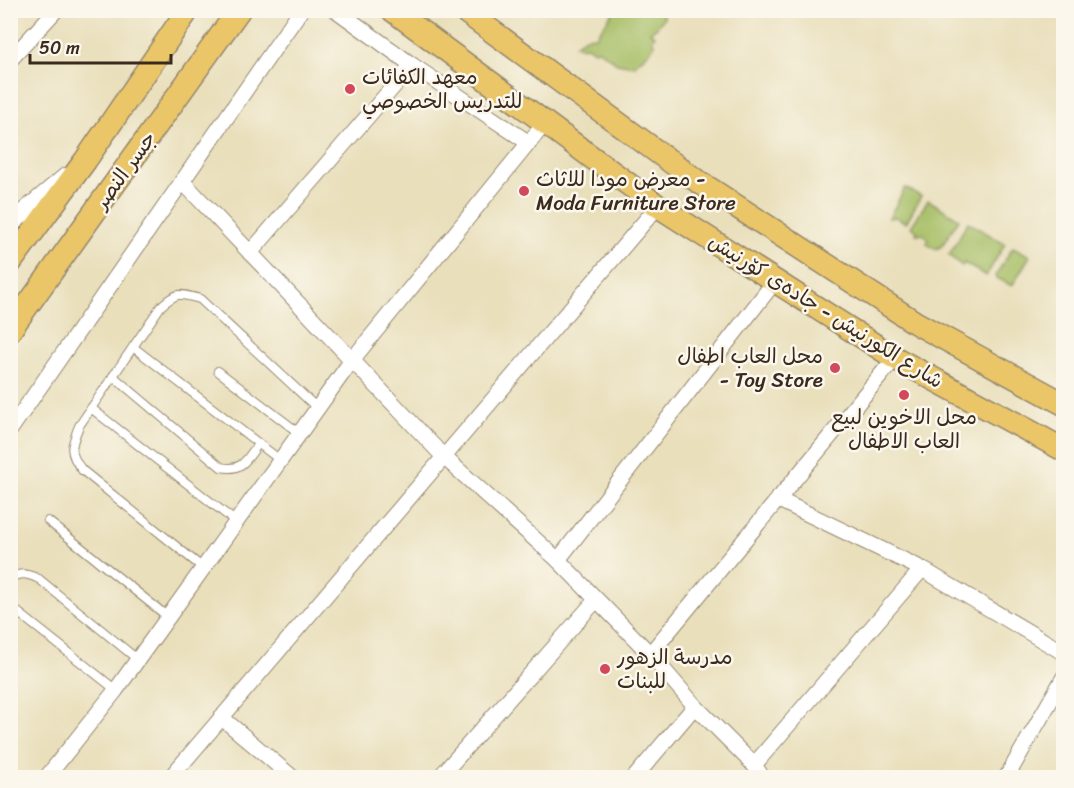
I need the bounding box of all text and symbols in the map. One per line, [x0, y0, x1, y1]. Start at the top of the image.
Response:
scale bar [30, 27, 171, 65]
text: 50 m [39, 32, 80, 64]
place label: معهد الكفائات للتدريس الخصوصي [362, 58, 522, 120]
marker: معهد الكفائات للتدريس الخصوصي [343, 82, 357, 96]
street label: جسر النصر [82, 123, 167, 219]
place label: معرض مودا للاثاث - Moda Furniture Store [536, 160, 736, 222]
marker: معرض مودا للاثاث - Moda Furniture Store [517, 184, 531, 198]
street label: شارع الكورنيش - جادەی کۆرنیش [701, 223, 951, 399]
place label: محل العاب اطفال - Toy Store [677, 337, 823, 399]
marker: محل العاب اطفال - Toy Store [828, 361, 842, 375]
marker: محل الاخوين لبيع العاب الاطفال [897, 388, 911, 402]
place label: محل الاخوين لبيع العاب الاطفال [831, 398, 977, 460]
place label: مدرسة الزهور للبنات [616, 638, 733, 700]
marker: مدرسة الزهور للبنات [598, 662, 612, 676]

